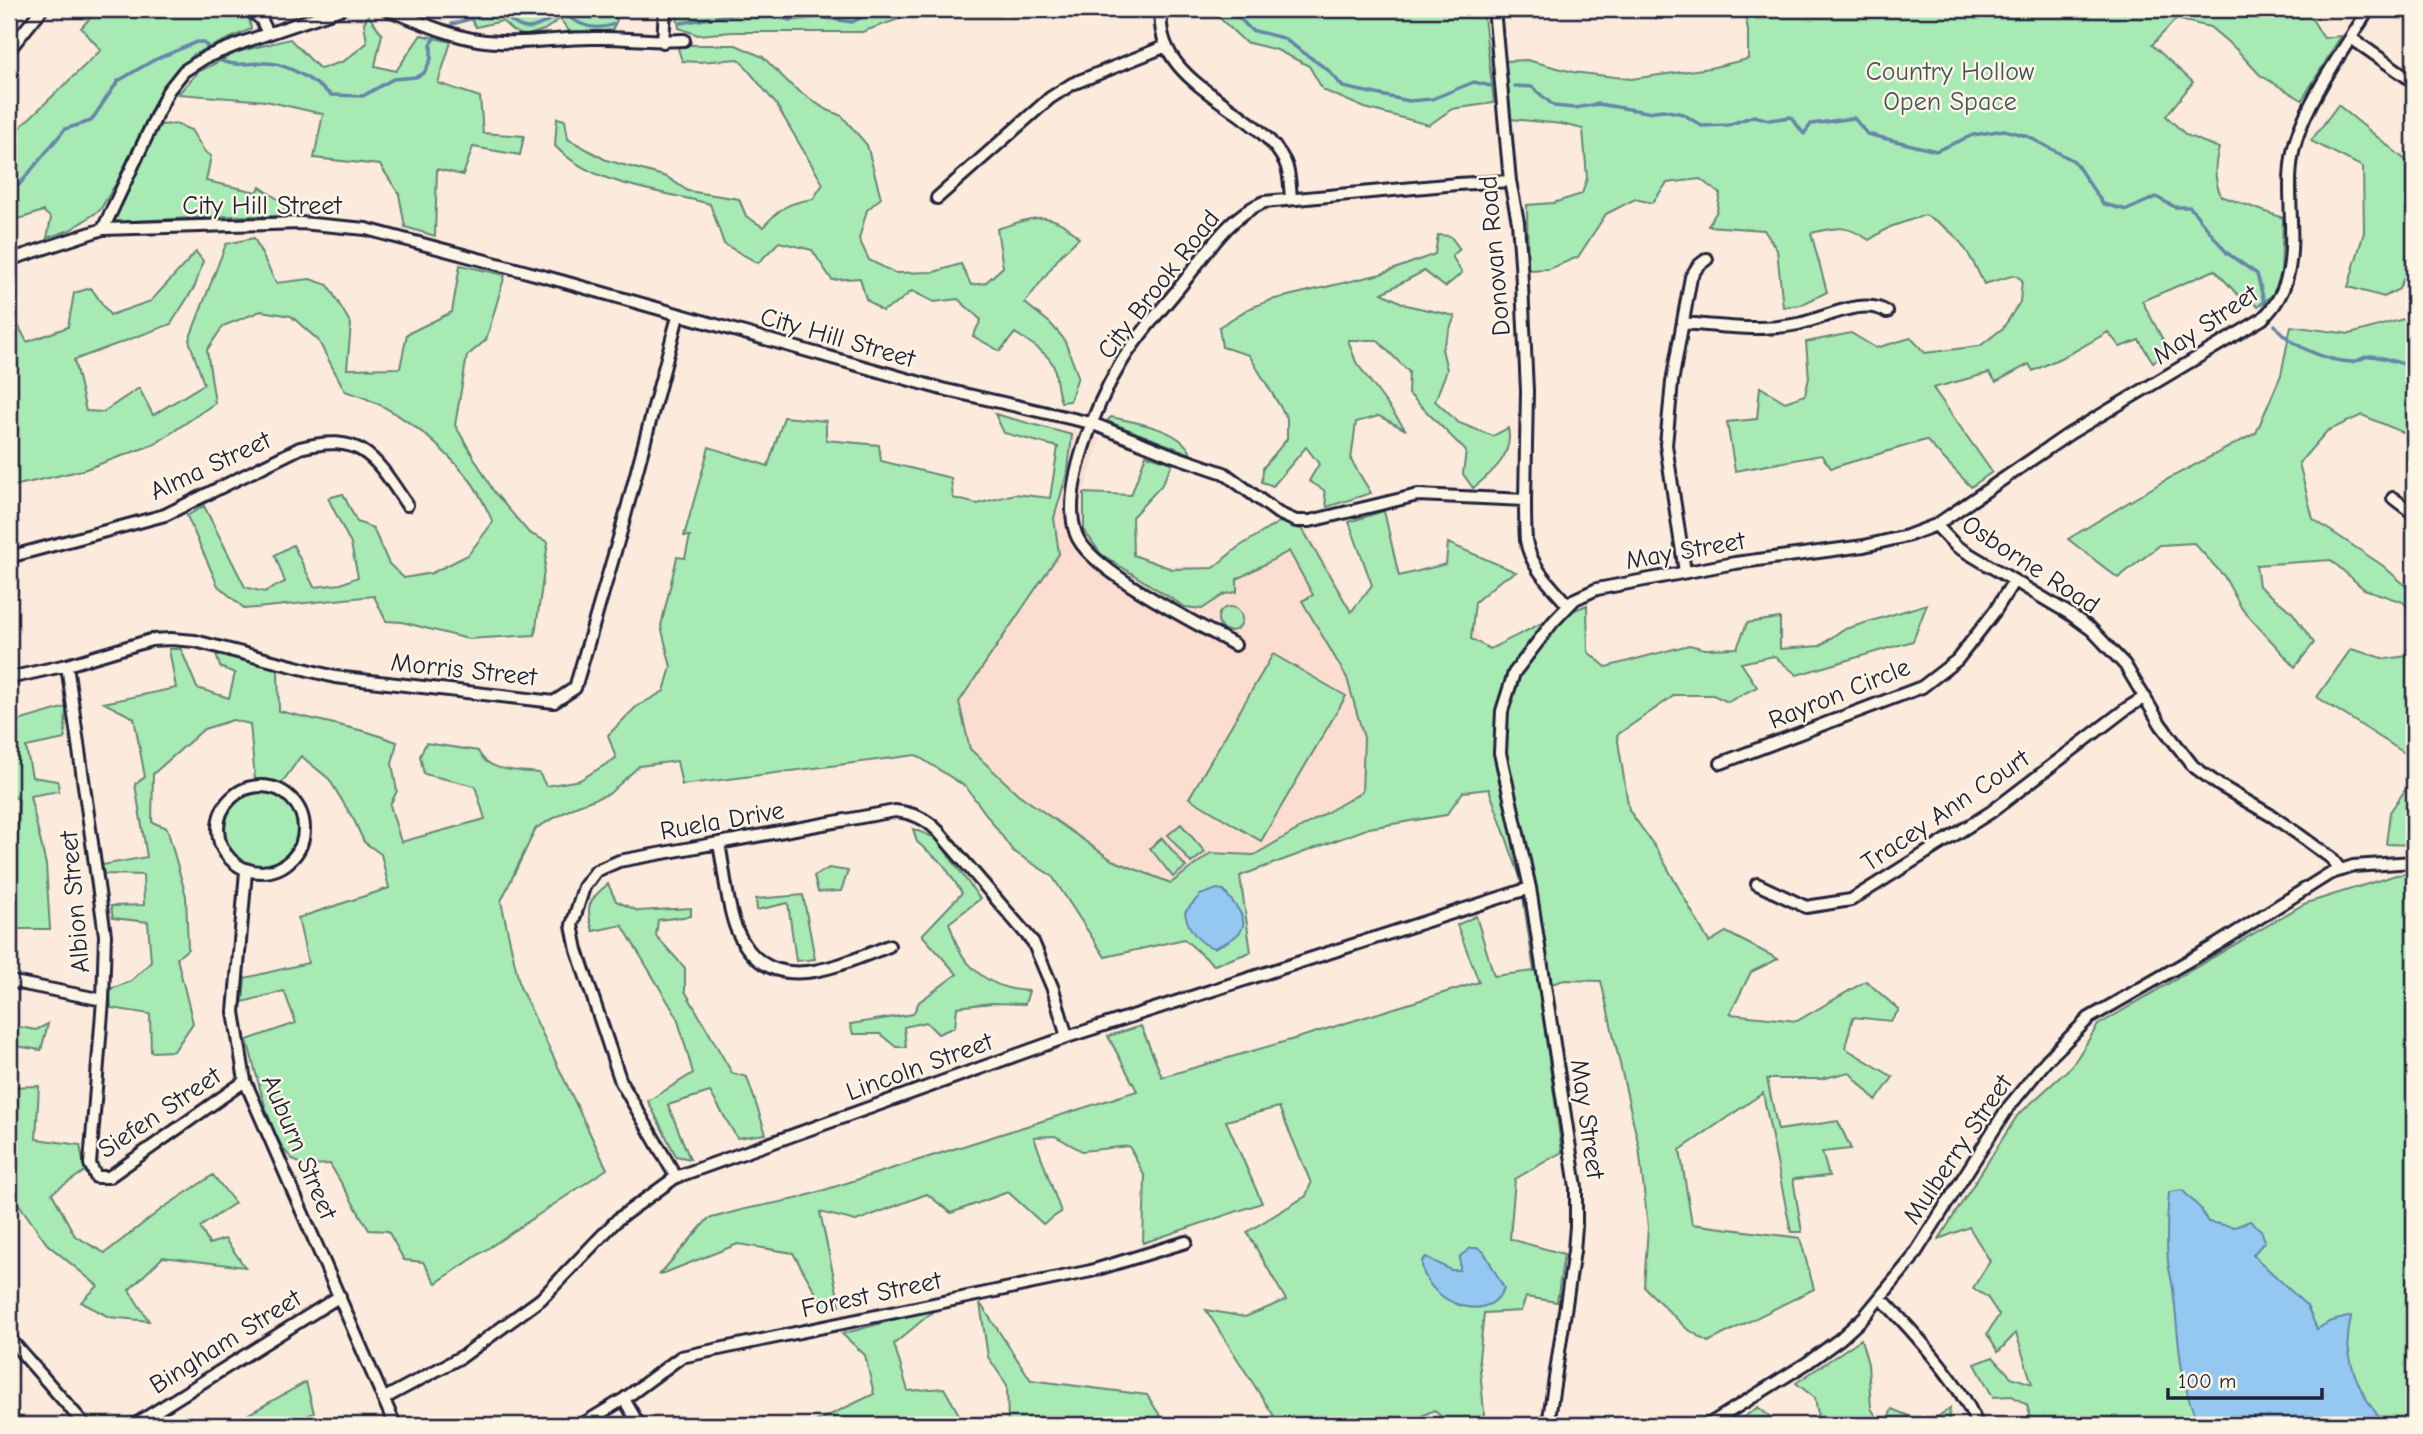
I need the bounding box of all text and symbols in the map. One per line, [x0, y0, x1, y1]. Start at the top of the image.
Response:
park label: Country Hollow Open Space [1866, 57, 2035, 117]
street label: Donovan Road [1473, 174, 1517, 337]
street label: City Hill Street [182, 191, 343, 221]
street label: City Brook Road [1091, 204, 1226, 365]
street label: May Street [2147, 278, 2265, 371]
street label: City Hill Street [757, 302, 920, 375]
street label: Alma Street [145, 424, 277, 507]
street label: Osborne Road [1956, 509, 2105, 620]
street label: May Street [1623, 525, 1749, 576]
street label: Morris Street [389, 647, 540, 693]
street label: Rayron Circle [1764, 652, 1914, 736]
street label: Tracey Ann Court [1856, 743, 2036, 878]
street label: Ruela Drive [658, 795, 787, 847]
street label: Albion Street [54, 828, 96, 974]
street label: Lincoln Street [842, 1026, 998, 1107]
street label: May Street [1564, 1057, 1610, 1182]
street label: Siefen Street [93, 1060, 228, 1165]
street label: Mulberry Street [1897, 1068, 2020, 1230]
street label: Auburn Street [255, 1071, 344, 1226]
street label: Forest Street [799, 1265, 945, 1324]
street label: Bingham Street [144, 1283, 308, 1400]
scale bar [2168, 1357, 2322, 1401]
text: 100 m [2178, 1369, 2236, 1393]

